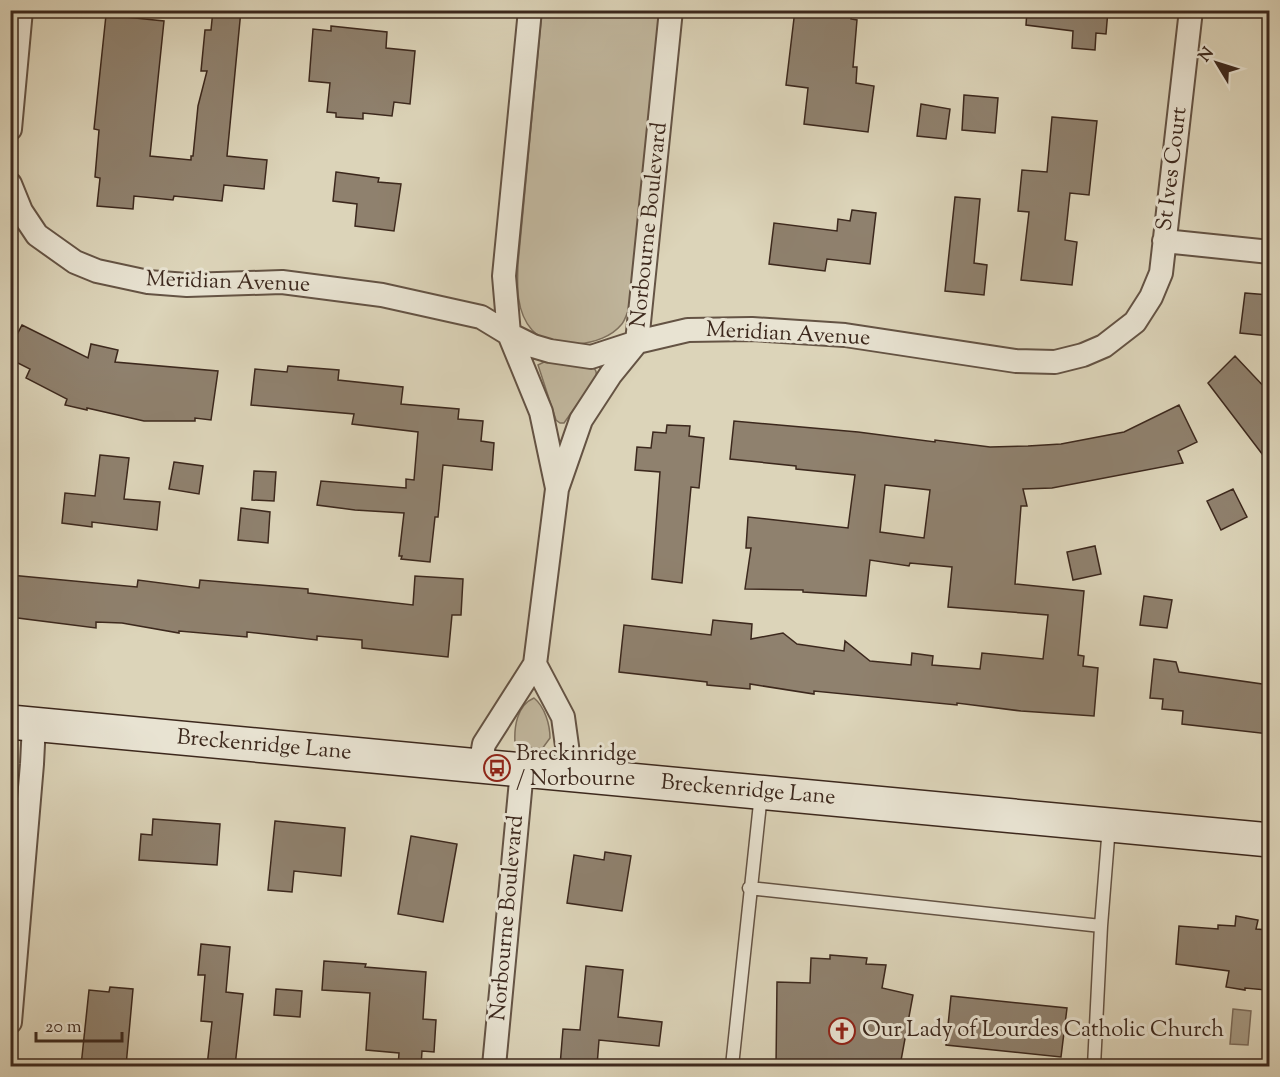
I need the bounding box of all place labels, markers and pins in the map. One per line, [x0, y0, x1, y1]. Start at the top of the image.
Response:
place label: Breckinridge / Norbourne [516, 739, 637, 796]
bus stop icon: Breckinridge / Norbourne [482, 753, 512, 783]
place label: Our Lady of Lourdes Catholic Church [862, 1015, 1224, 1047]
church icon: Our Lady of Lourdes Catholic Church [827, 1016, 857, 1046]

